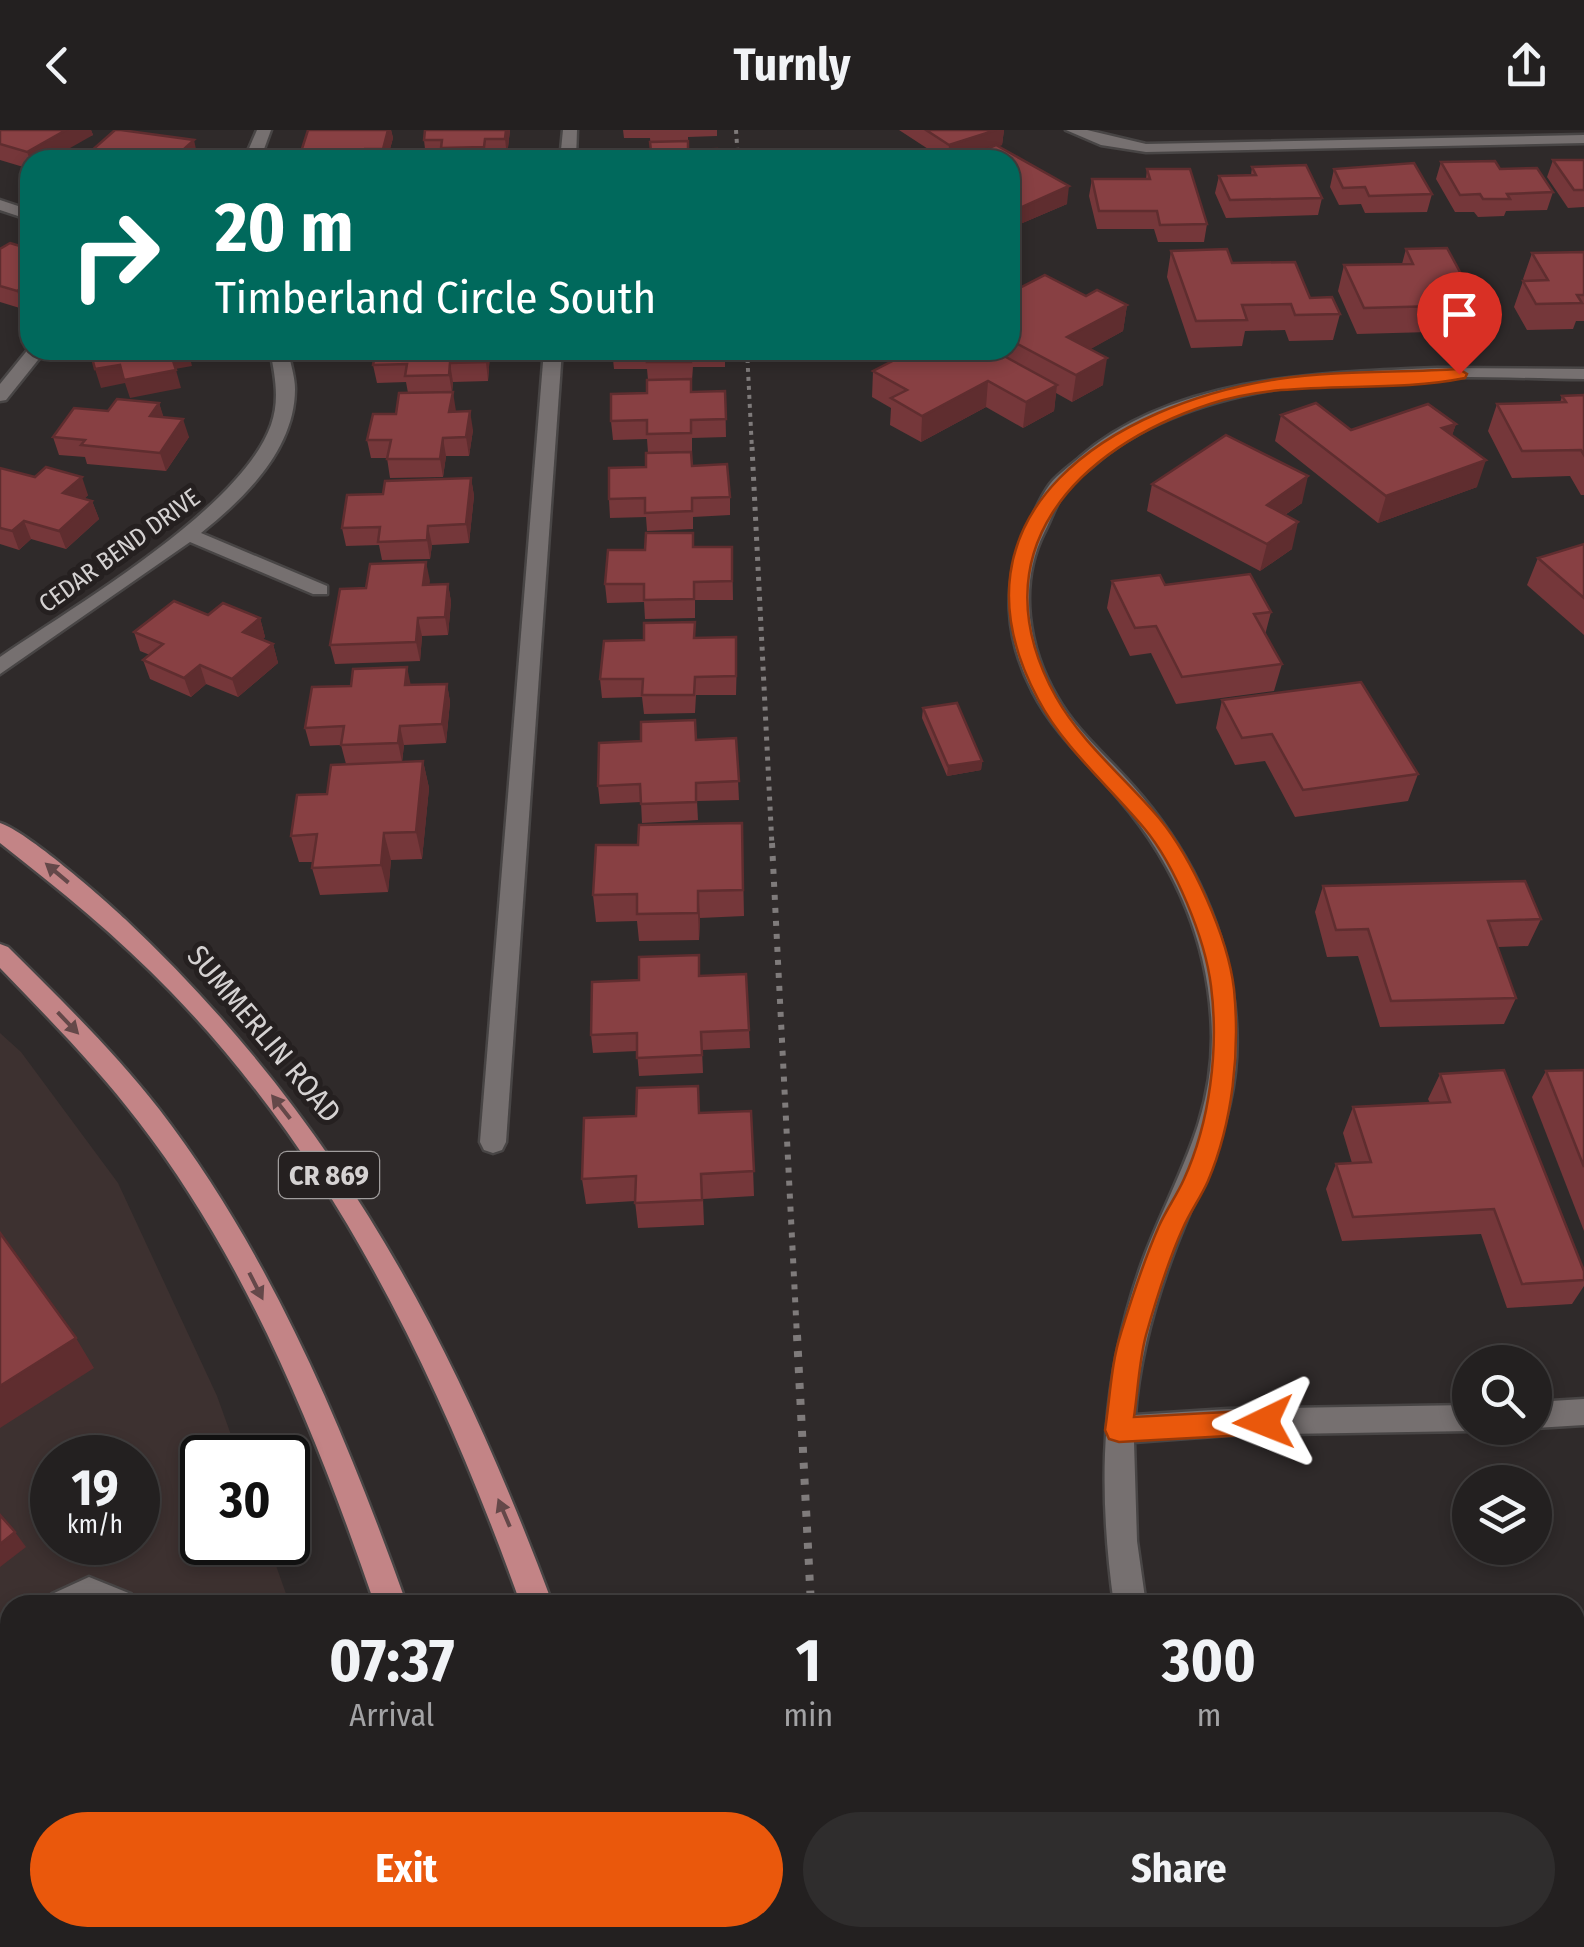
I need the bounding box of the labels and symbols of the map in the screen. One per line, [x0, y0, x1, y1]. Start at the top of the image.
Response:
pin [1417, 272, 1502, 375]
street label: CEDAR BEND DRIVE [33, 482, 206, 619]
one-way arrow [45, 862, 70, 884]
street label: SUMMERLIN ROAD [180, 938, 348, 1130]
one-way arrow [56, 1010, 79, 1034]
one-way arrow [272, 1094, 292, 1120]
road number: CR 869 [279, 1152, 379, 1198]
one-way arrow [247, 1272, 264, 1301]
position arrow [1212, 1370, 1316, 1474]
speed limit sign: 30 [180, 1435, 310, 1565]
one-way arrow [496, 1498, 512, 1528]

